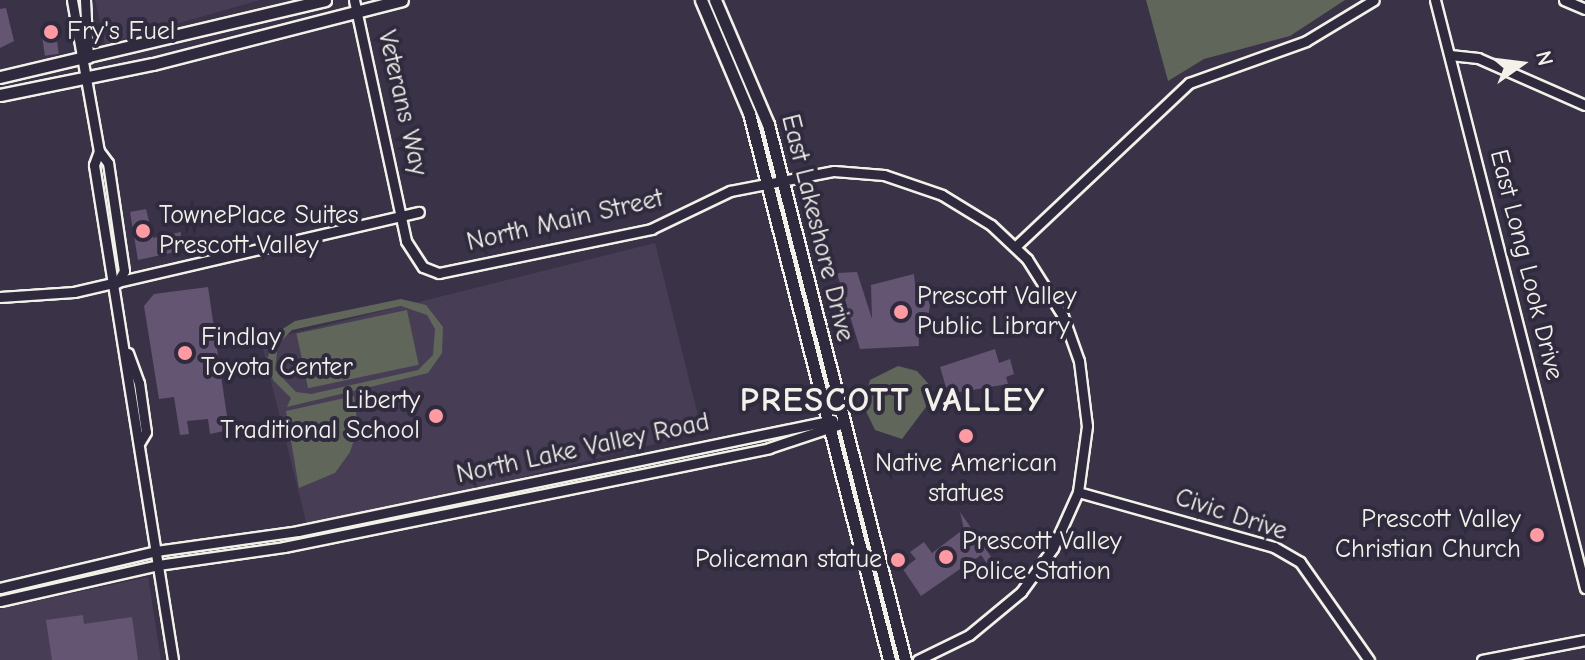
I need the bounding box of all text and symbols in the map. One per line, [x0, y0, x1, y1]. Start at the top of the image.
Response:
place label: Fry's Fuel [67, 16, 176, 48]
marker: Fry's Fuel [42, 23, 60, 41]
north arrow [1481, 24, 1561, 104]
street label: Veterans Way [370, 27, 434, 179]
text: N [1530, 48, 1559, 68]
street label: East Lakeshore Drive [774, 111, 860, 345]
street label: East Long Look Drive [1482, 147, 1570, 383]
street label: North Main Street [464, 183, 666, 259]
place label: TownePlace Suites Prescott Valley [159, 200, 359, 262]
marker: TownePlace Suites Prescott Valley [134, 222, 152, 240]
place label: Prescott Valley Public Library [917, 281, 1077, 342]
marker: Prescott Valley Public Library [892, 303, 910, 321]
place label: Findlay Toyota Center [201, 322, 353, 384]
marker: Findlay Toyota Center [176, 344, 194, 362]
district label: PRESCOTT VALLEY [740, 381, 1046, 421]
place label: Liberty Traditional School [220, 385, 420, 446]
marker: Liberty Traditional School [427, 407, 445, 425]
street label: North Lake Valley Road [454, 407, 712, 491]
marker: Native American statues [957, 427, 975, 445]
place label: Native American statues [875, 448, 1057, 510]
street label: Civic Drive [1171, 482, 1291, 548]
place label: Prescott Valley Christian Church [1335, 504, 1521, 566]
place label: Prescott Valley Police Station [962, 526, 1122, 588]
marker: Prescott Valley Christian Church [1528, 526, 1546, 544]
place label: Policeman statue [695, 544, 882, 576]
marker: Prescott Valley Police Station [937, 548, 955, 566]
marker: Policeman statue [889, 551, 907, 569]

